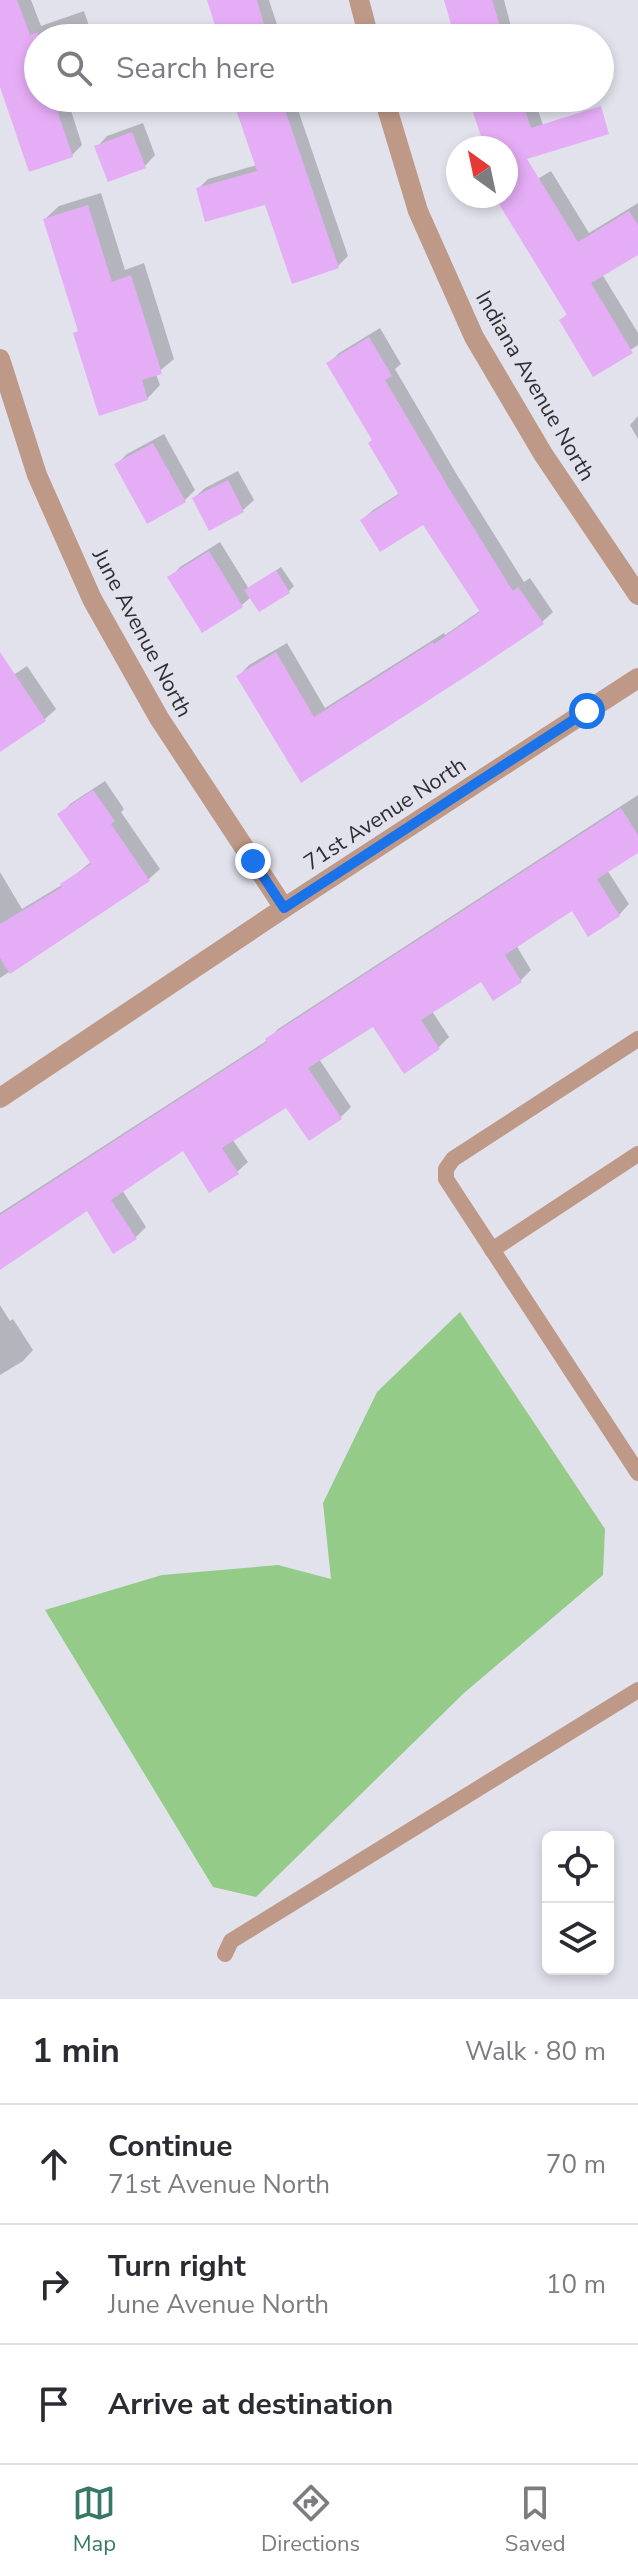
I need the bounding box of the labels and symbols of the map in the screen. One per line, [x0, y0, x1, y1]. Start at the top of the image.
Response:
north arrow [446, 136, 518, 208]
street label: Indiana Avenue North [468, 285, 602, 487]
street label: June Avenue North [84, 543, 199, 723]
route start [569, 693, 605, 729]
street label: 71st Avenue North [298, 750, 472, 878]
route end [235, 843, 271, 879]

